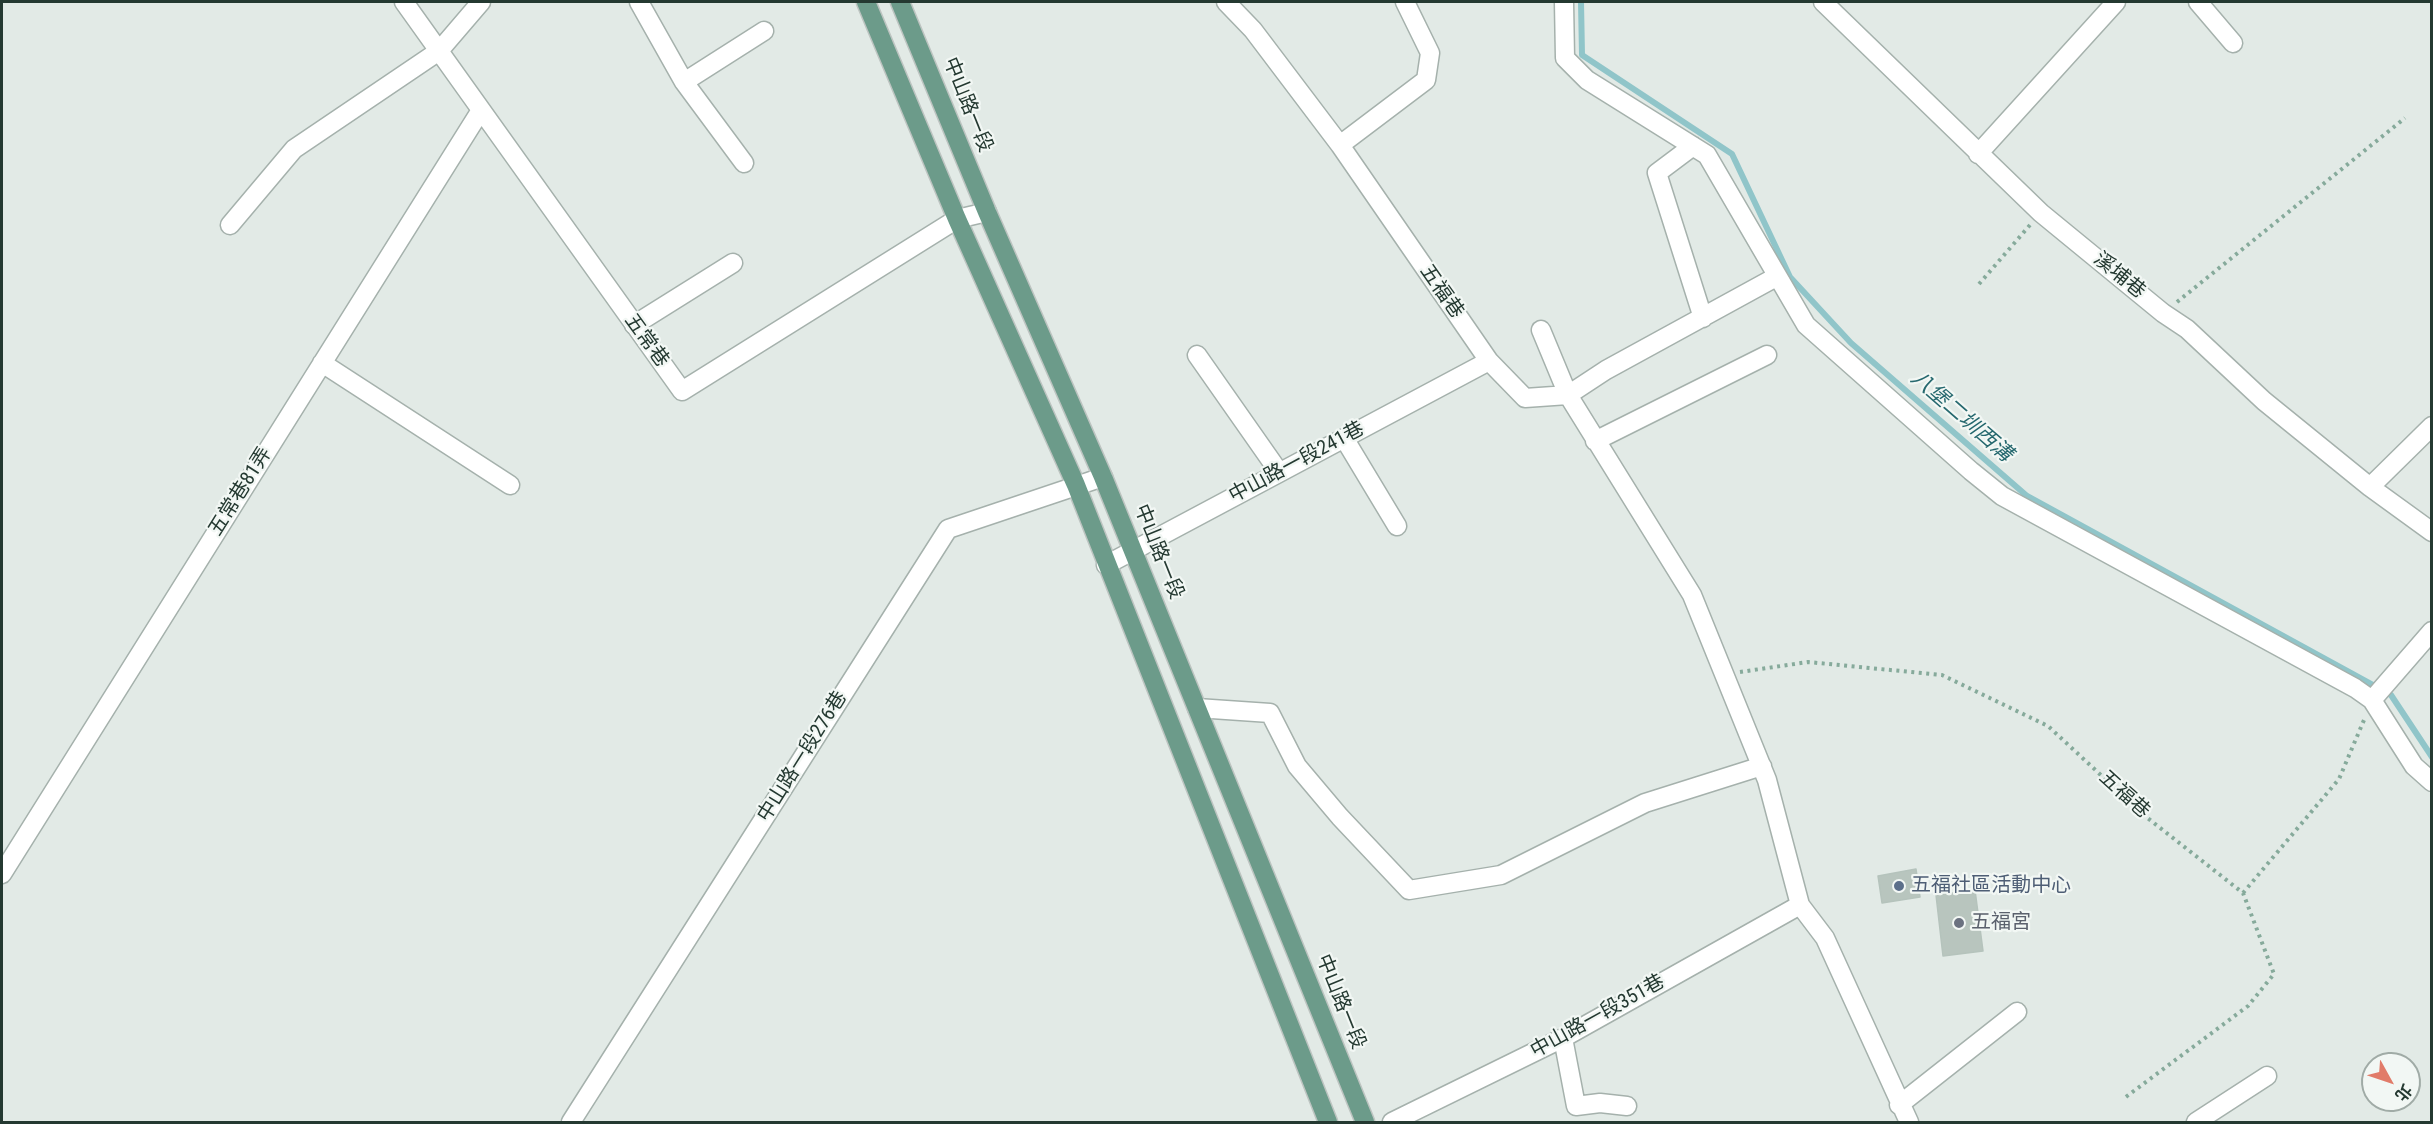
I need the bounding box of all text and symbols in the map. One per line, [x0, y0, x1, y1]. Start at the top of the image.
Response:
street label: 中山路一段 [937, 54, 997, 156]
street label: 溪埔巷 [2088, 248, 2150, 304]
street label: 五福巷 [1414, 261, 1468, 323]
street label: 五常巷 [619, 310, 673, 372]
water label: 八堡二圳西溝 [1905, 366, 2017, 468]
street label: 中山路一段241巷 [1225, 417, 1369, 509]
street label: 五常巷81弄 [204, 443, 278, 541]
street label: 中山路一段 [1128, 501, 1188, 603]
street label: 中山路一段276巷 [753, 687, 853, 827]
street label: 五福巷 [2094, 766, 2154, 824]
place label: 五福社區活動中心 [1911, 874, 2071, 898]
marker: 五福社區活動中心 [1892, 879, 1906, 893]
place label: 五福宮 [1971, 911, 2031, 935]
marker: 五福宮 [1952, 916, 1966, 930]
street label: 中山路一段 [1310, 951, 1370, 1053]
street label: 中山路一段351巷 [1527, 970, 1669, 1064]
north arrow [2361, 1052, 2421, 1112]
text: 北 [2391, 1080, 2416, 1105]

